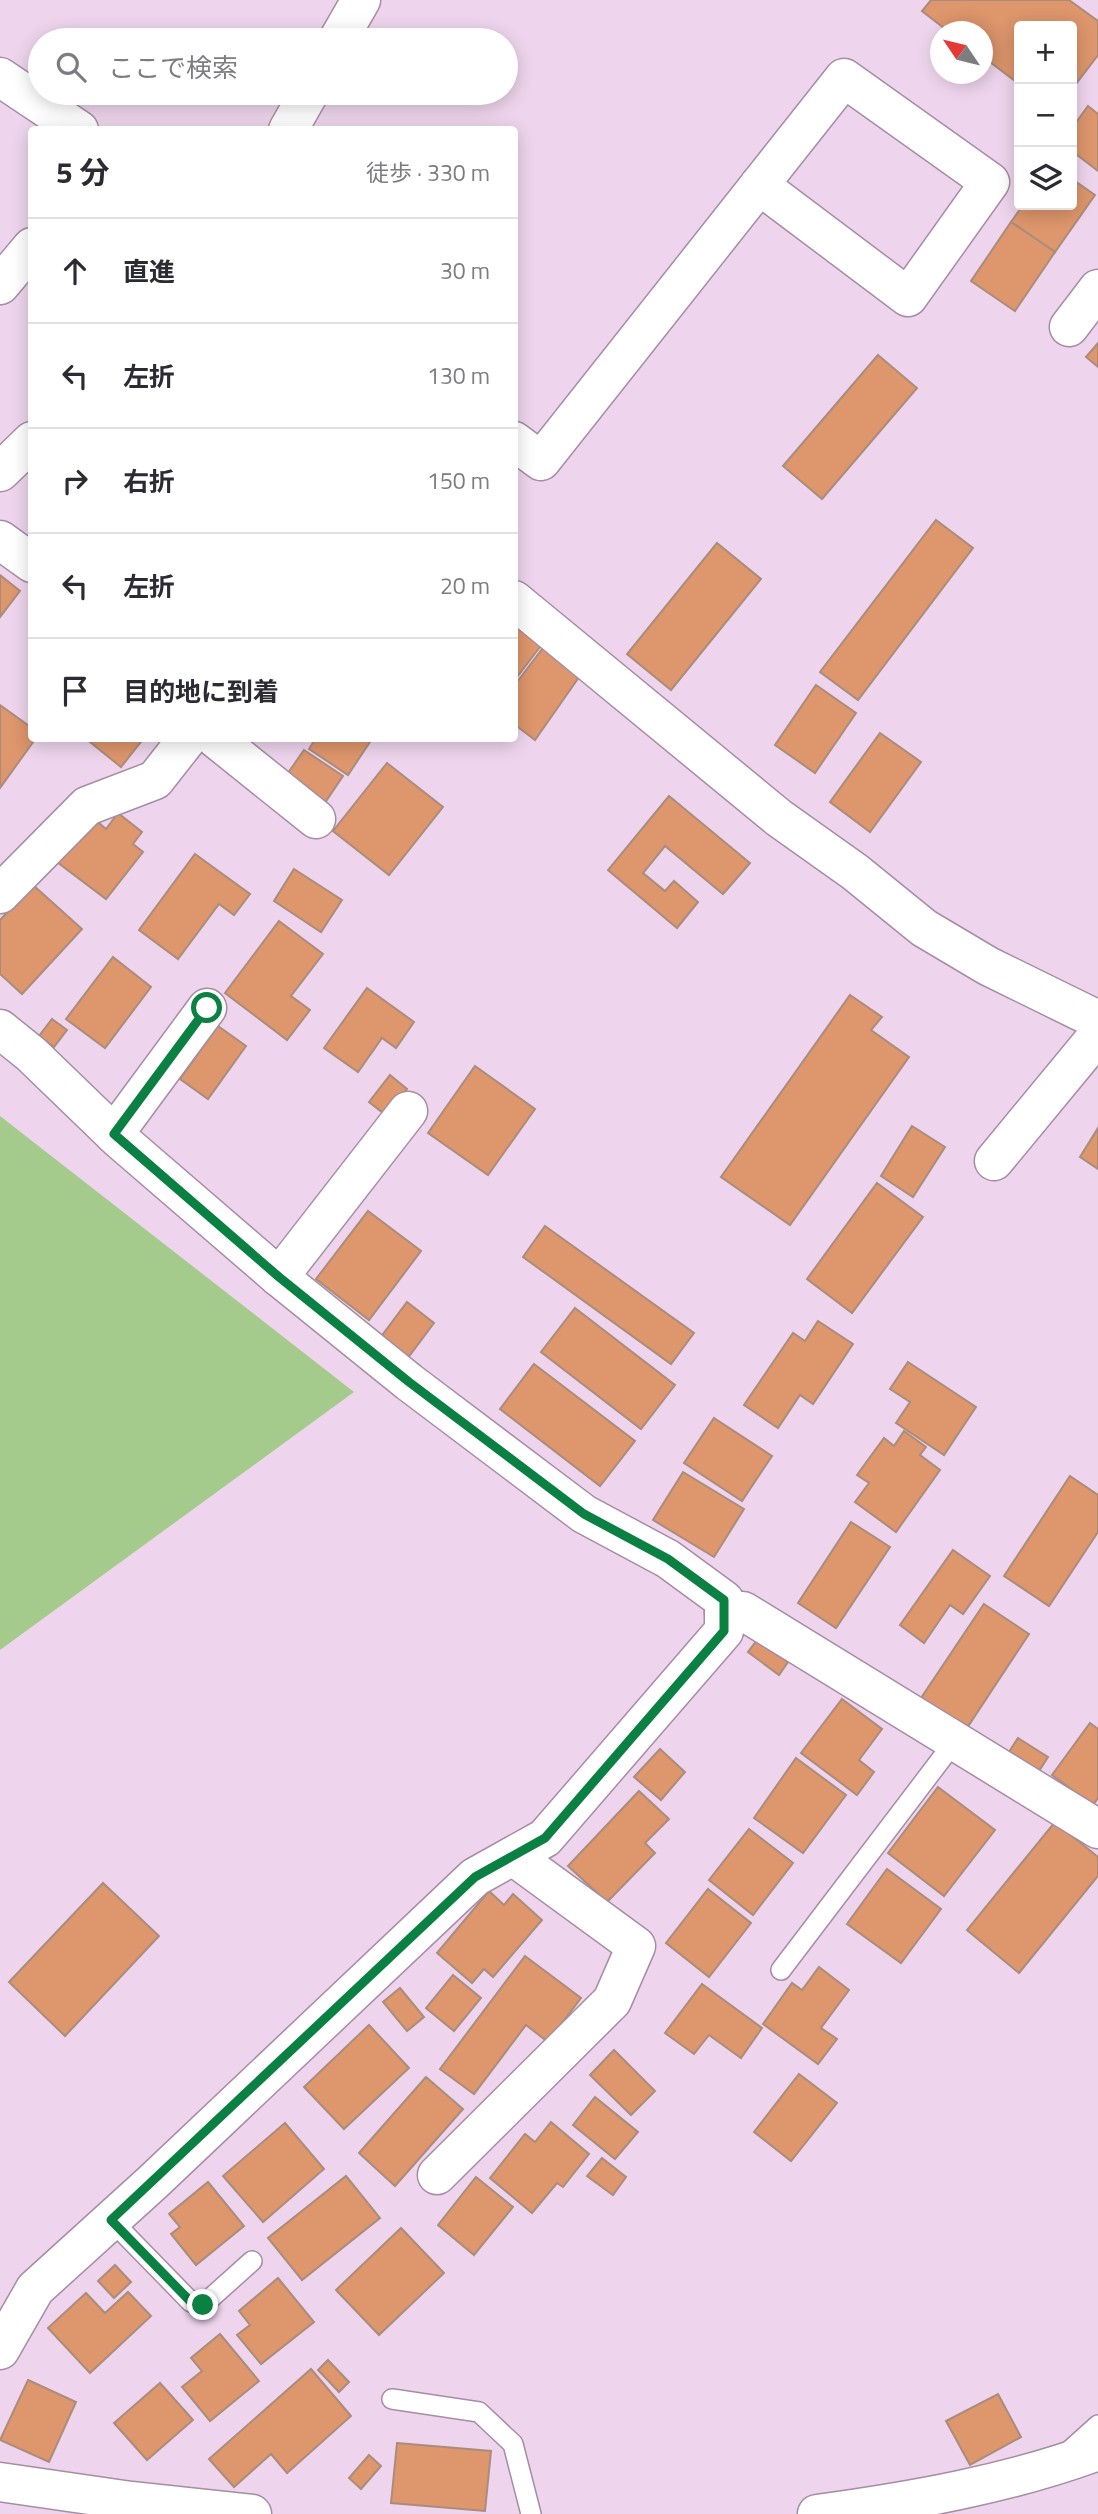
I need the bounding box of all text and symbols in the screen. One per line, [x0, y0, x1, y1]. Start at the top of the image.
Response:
north arrow [930, 21, 993, 84]
map controls [1014, 21, 1077, 210]
button: + [1014, 21, 1077, 84]
search box [28, 28, 518, 105]
icon: search [52, 48, 90, 86]
text: ここで検索 [108, 48, 238, 87]
button: − [1014, 84, 1077, 147]
button: layers [1014, 147, 1077, 210]
text: 5 分 [56, 149, 109, 195]
text: 徒歩 · 330 m [366, 155, 490, 190]
icon: ahead [56, 252, 94, 290]
text: 直進 [123, 252, 175, 291]
text: 30 m [440, 253, 490, 288]
icon: left [56, 357, 94, 395]
text: 左折 [123, 357, 175, 396]
text: 130 m [427, 358, 490, 393]
icon: right [56, 462, 94, 500]
text: 右折 [123, 462, 175, 501]
text: 150 m [427, 463, 490, 498]
icon: left [56, 567, 94, 605]
text: 左折 [123, 567, 175, 606]
text: 20 m [440, 568, 490, 603]
icon: arrive [56, 672, 94, 710]
text: 目的地に到着 [123, 672, 279, 711]
route start [191, 992, 222, 1023]
route end [187, 2289, 218, 2320]

